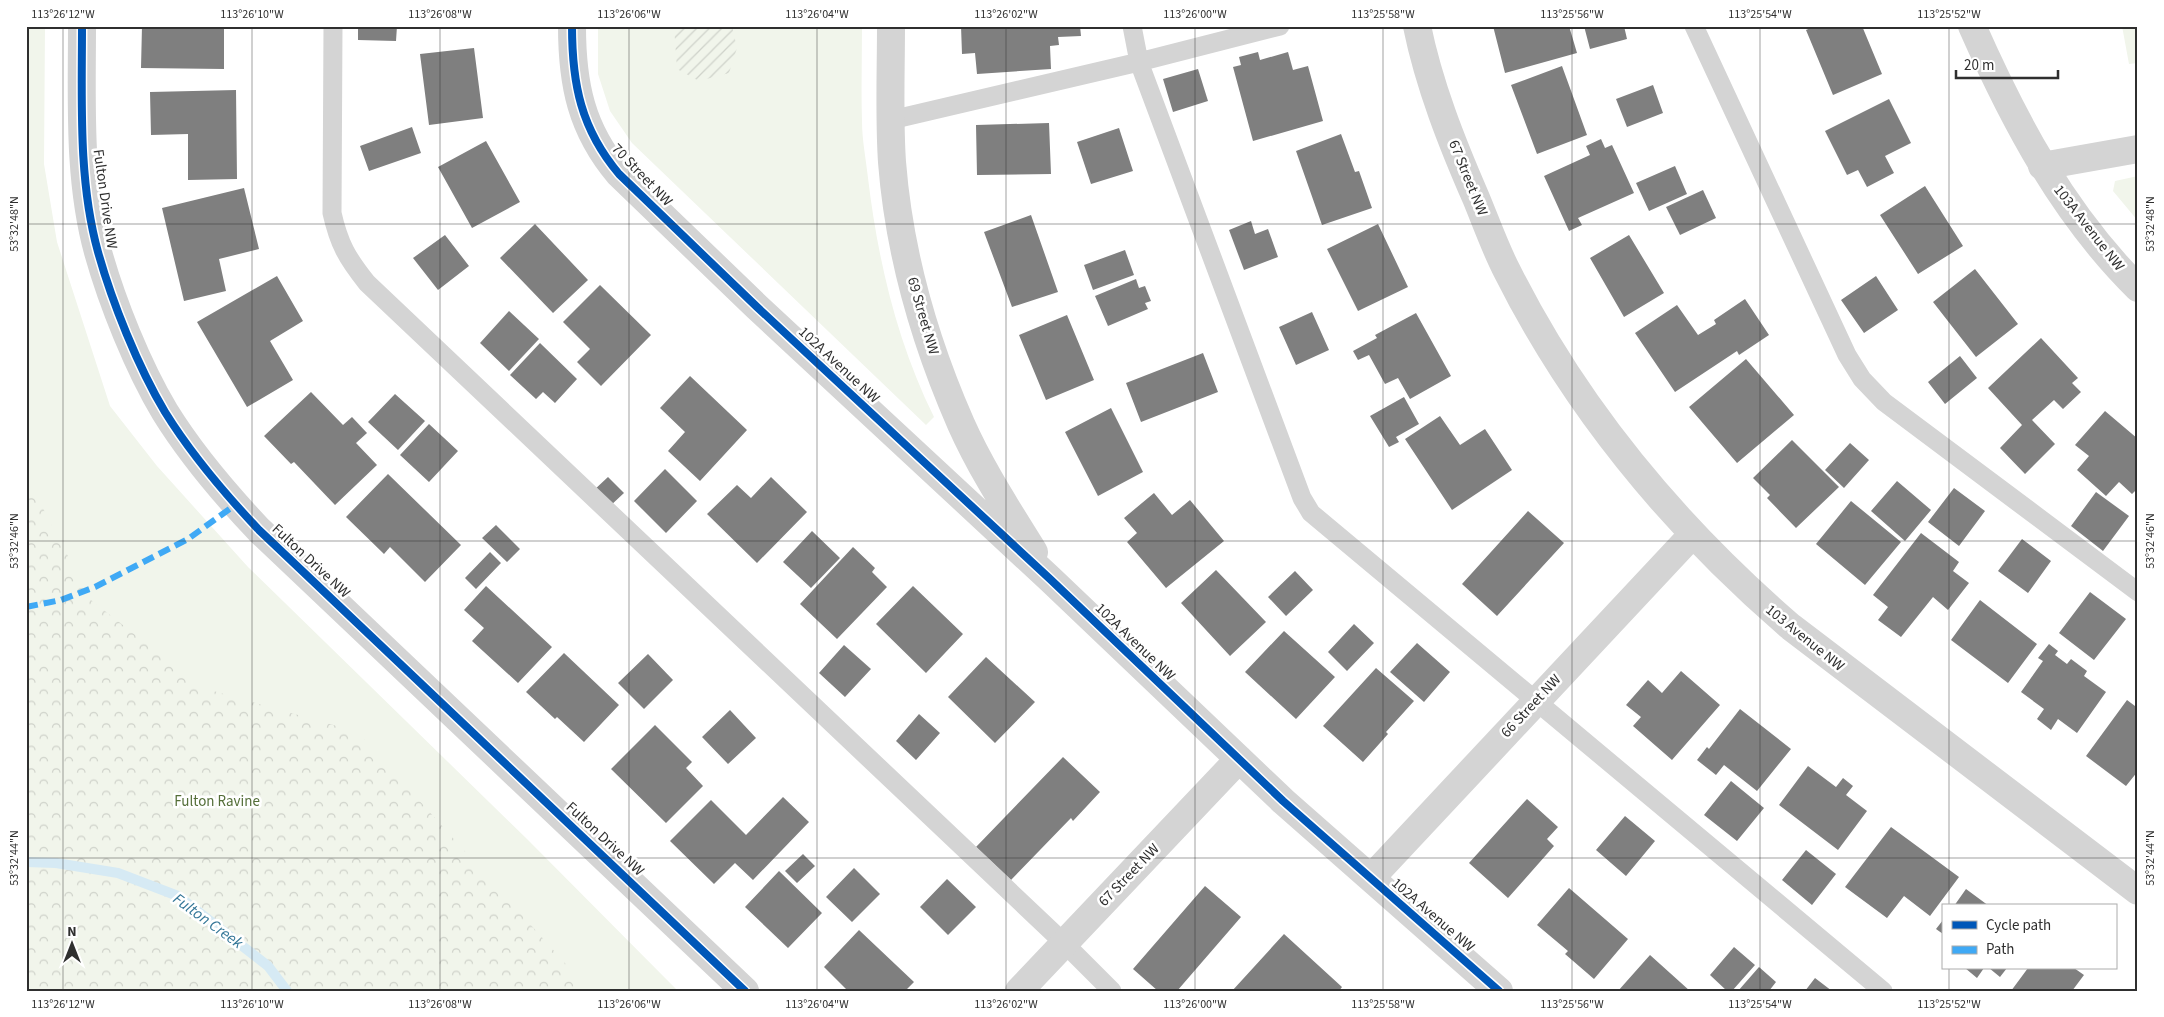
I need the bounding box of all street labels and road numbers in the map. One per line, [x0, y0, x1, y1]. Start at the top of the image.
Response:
street label: 67 Street NW [1443, 137, 1493, 219]
street label: 70 Street NW [607, 139, 677, 211]
street label: Fulton Drive NW [88, 148, 122, 250]
street label: 103A Avenue NW [2049, 180, 2129, 276]
street label: 69 Street NW [902, 275, 944, 358]
street label: 102A Avenue NW [794, 322, 884, 408]
street label: Fulton Drive NW [267, 519, 355, 603]
street label: 102A Avenue NW [1090, 598, 1180, 686]
street label: 103 Avenue NW [1761, 600, 1849, 677]
street label: 66 Street NW [1496, 669, 1566, 742]
street label: Fulton Drive NW [561, 797, 649, 881]
street label: 67 Street NW [1094, 839, 1164, 911]
street label: 102A Avenue NW [1387, 873, 1479, 957]

